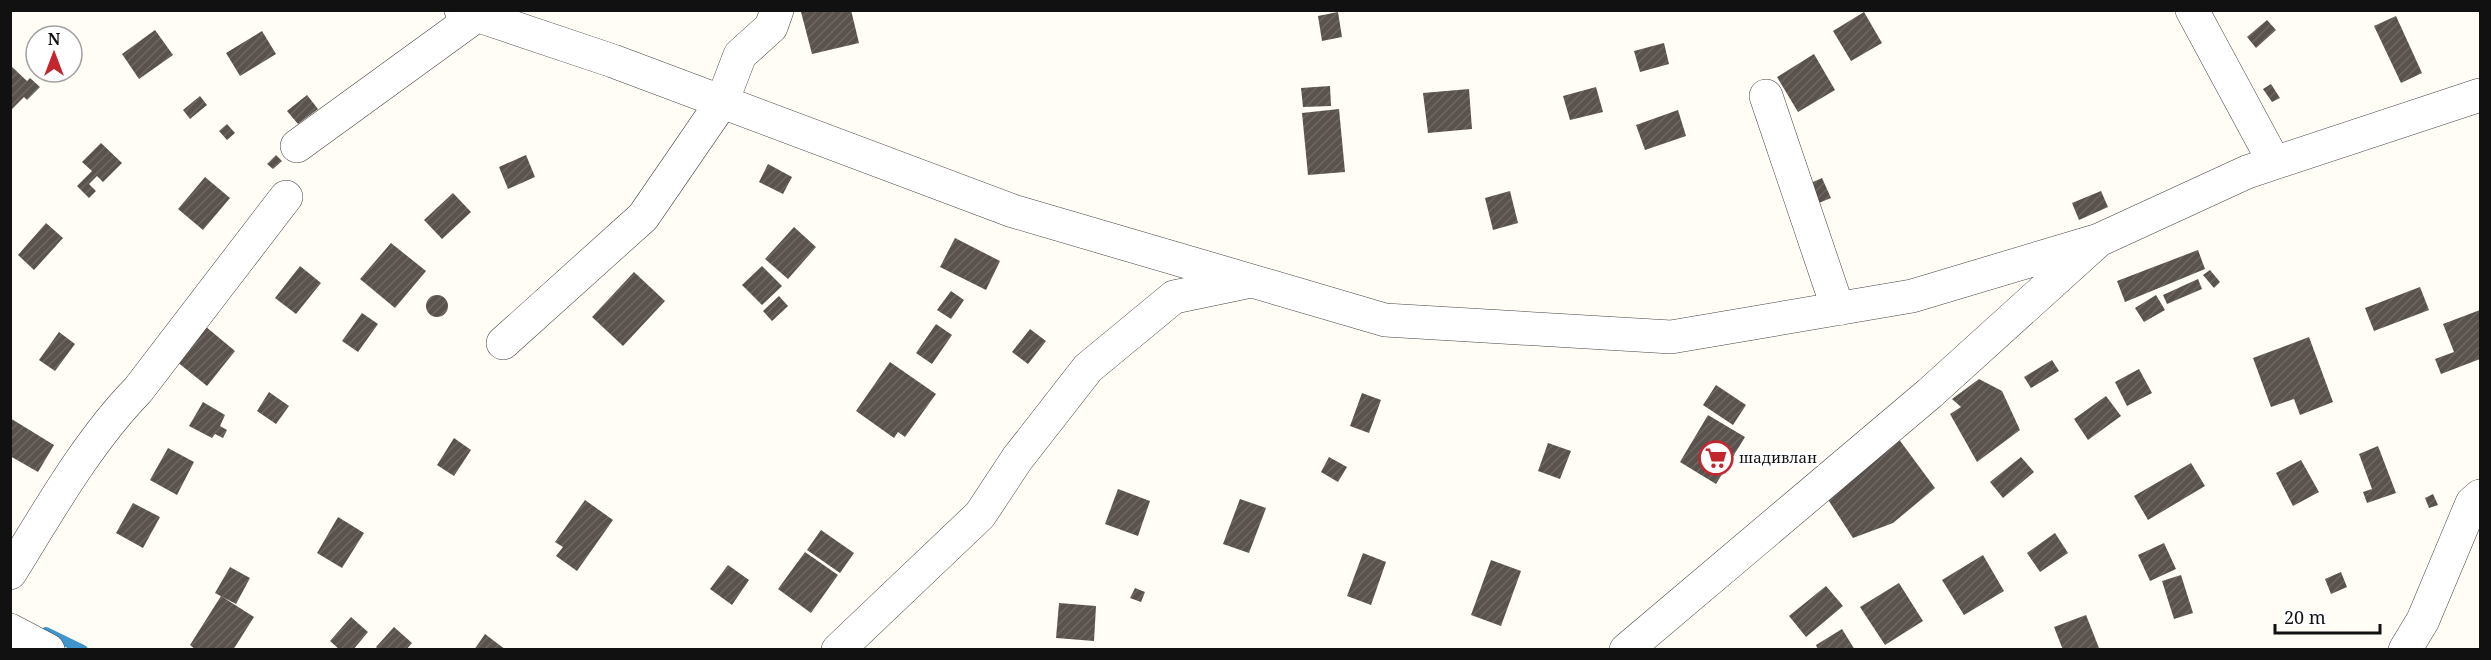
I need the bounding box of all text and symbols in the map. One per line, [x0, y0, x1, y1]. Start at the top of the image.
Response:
north arrow [24, 24, 84, 84]
text: N [48, 28, 61, 50]
supermarket icon: шадивлан [1698, 440, 1734, 476]
place label: шадивлан [1739, 447, 1817, 467]
scale bar [2275, 597, 2380, 635]
text: 20 m [2284, 605, 2326, 629]

